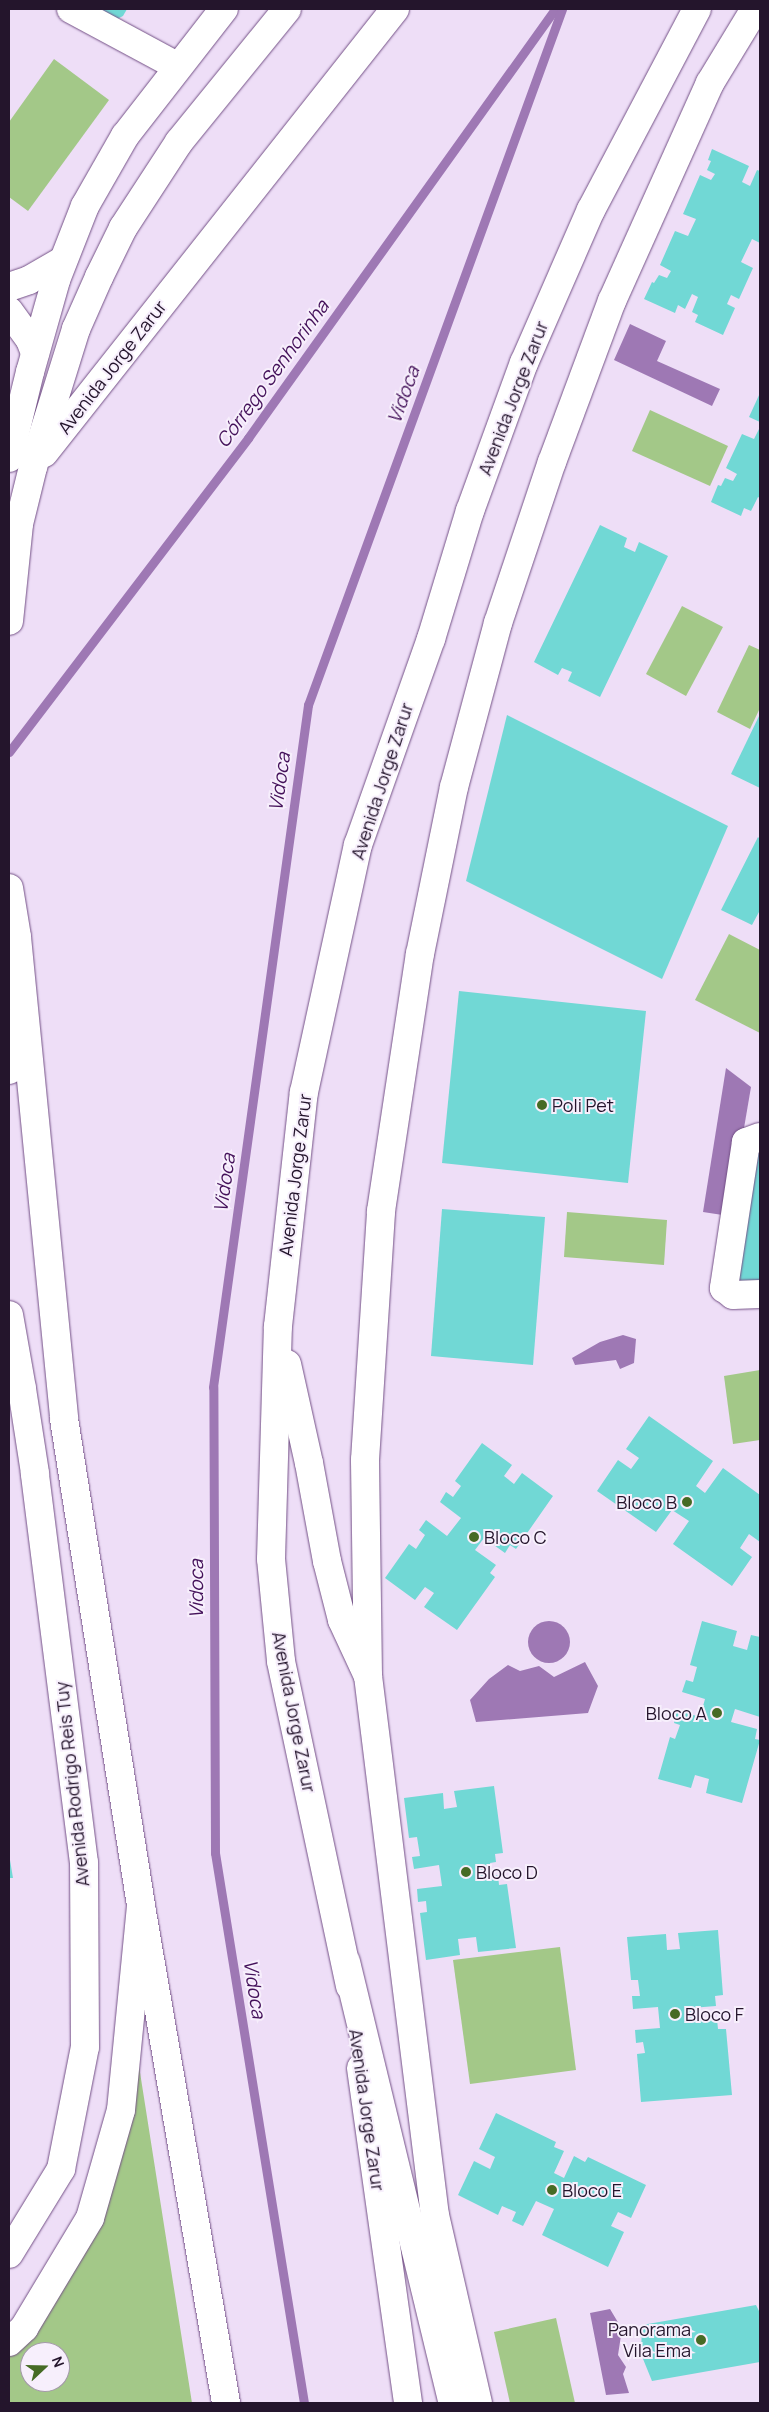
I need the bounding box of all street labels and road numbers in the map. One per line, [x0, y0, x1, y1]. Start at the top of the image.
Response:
street label: Avenida Jorge Zarur [53, 296, 171, 438]
street label: Avenida Jorge Zarur [474, 318, 552, 478]
street label: Avenida Jorge Zarur [346, 700, 418, 862]
street label: Avenida Jorge Zarur [274, 1093, 316, 1257]
street label: Avenida Jorge Zarur [268, 1630, 320, 1794]
street label: Avenida Rodrigo Reis Tuy [50, 1680, 94, 1888]
street label: Avenida Jorge Zarur [345, 2028, 389, 2192]

